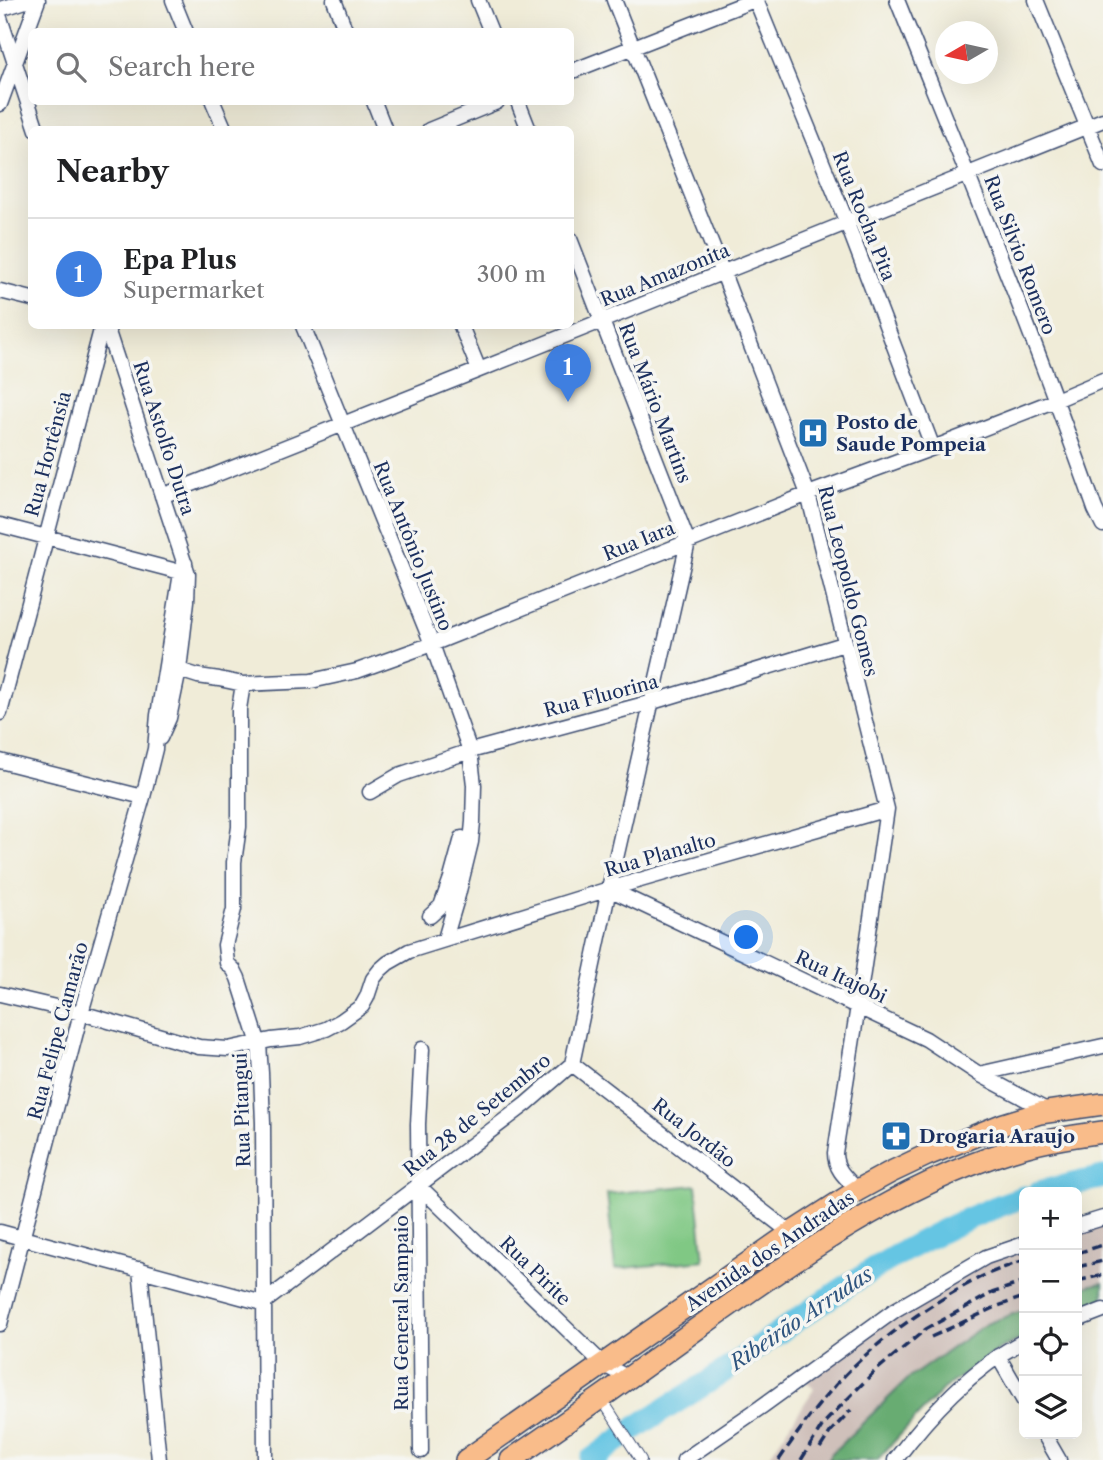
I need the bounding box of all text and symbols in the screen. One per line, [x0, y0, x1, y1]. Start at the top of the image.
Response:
north arrow [935, 21, 998, 84]
search box [28, 28, 574, 105]
icon: search [52, 48, 90, 86]
text: Search here [108, 51, 255, 83]
street label: Rua Rocha Pita [828, 148, 900, 284]
text: Nearby [56, 153, 169, 190]
street label: Rua Silvio Romero [979, 172, 1061, 338]
street label: Rua Amazonita [597, 239, 733, 311]
text: Epa Plus [123, 244, 237, 276]
text: 1 [74, 260, 84, 288]
text: 300 m [477, 260, 546, 288]
text: Supermarket [123, 276, 264, 304]
street label: Rua Mário Martins [614, 320, 696, 486]
pin: 1 [545, 344, 591, 402]
street label: Rua Astolfo Dutra [128, 358, 200, 518]
street label: Rua Hortênsia [20, 389, 76, 519]
place label: Posto de Saude Pompeia [836, 411, 987, 456]
hospital icon: Posto de Saude Pompeia [796, 416, 830, 450]
street label: Rua Antônio Justino [368, 458, 458, 634]
street label: Rua Leopoldo Gomes [813, 483, 883, 679]
street label: Rua Iara [600, 516, 678, 566]
street label: Rua Fluorina [541, 670, 661, 722]
street label: Rua Planalto [602, 828, 718, 882]
your location [729, 920, 763, 954]
street label: Rua Felipe Camarão [23, 939, 93, 1123]
street label: Rua Itajobi [792, 946, 891, 1008]
street label: Rua 28 de Setembro [399, 1049, 555, 1181]
street label: Rua Pitangui [228, 1052, 255, 1168]
street label: Rua Jordão [648, 1093, 740, 1173]
pharmacy icon: Drogaria Araujo [879, 1119, 913, 1153]
place label: Drogaria Araujo [919, 1125, 1075, 1148]
street label: Avenida dos Andradas [680, 1186, 859, 1317]
map controls [1019, 1187, 1082, 1439]
button: + [1019, 1187, 1082, 1250]
street label: Rua General Sampaio [390, 1215, 413, 1411]
street label: Rua Pirite [495, 1231, 575, 1311]
button: − [1019, 1250, 1082, 1313]
water label: Ribeirão Arrudas [723, 1261, 878, 1376]
button: locate [1019, 1313, 1082, 1376]
button: layers [1019, 1376, 1082, 1439]

